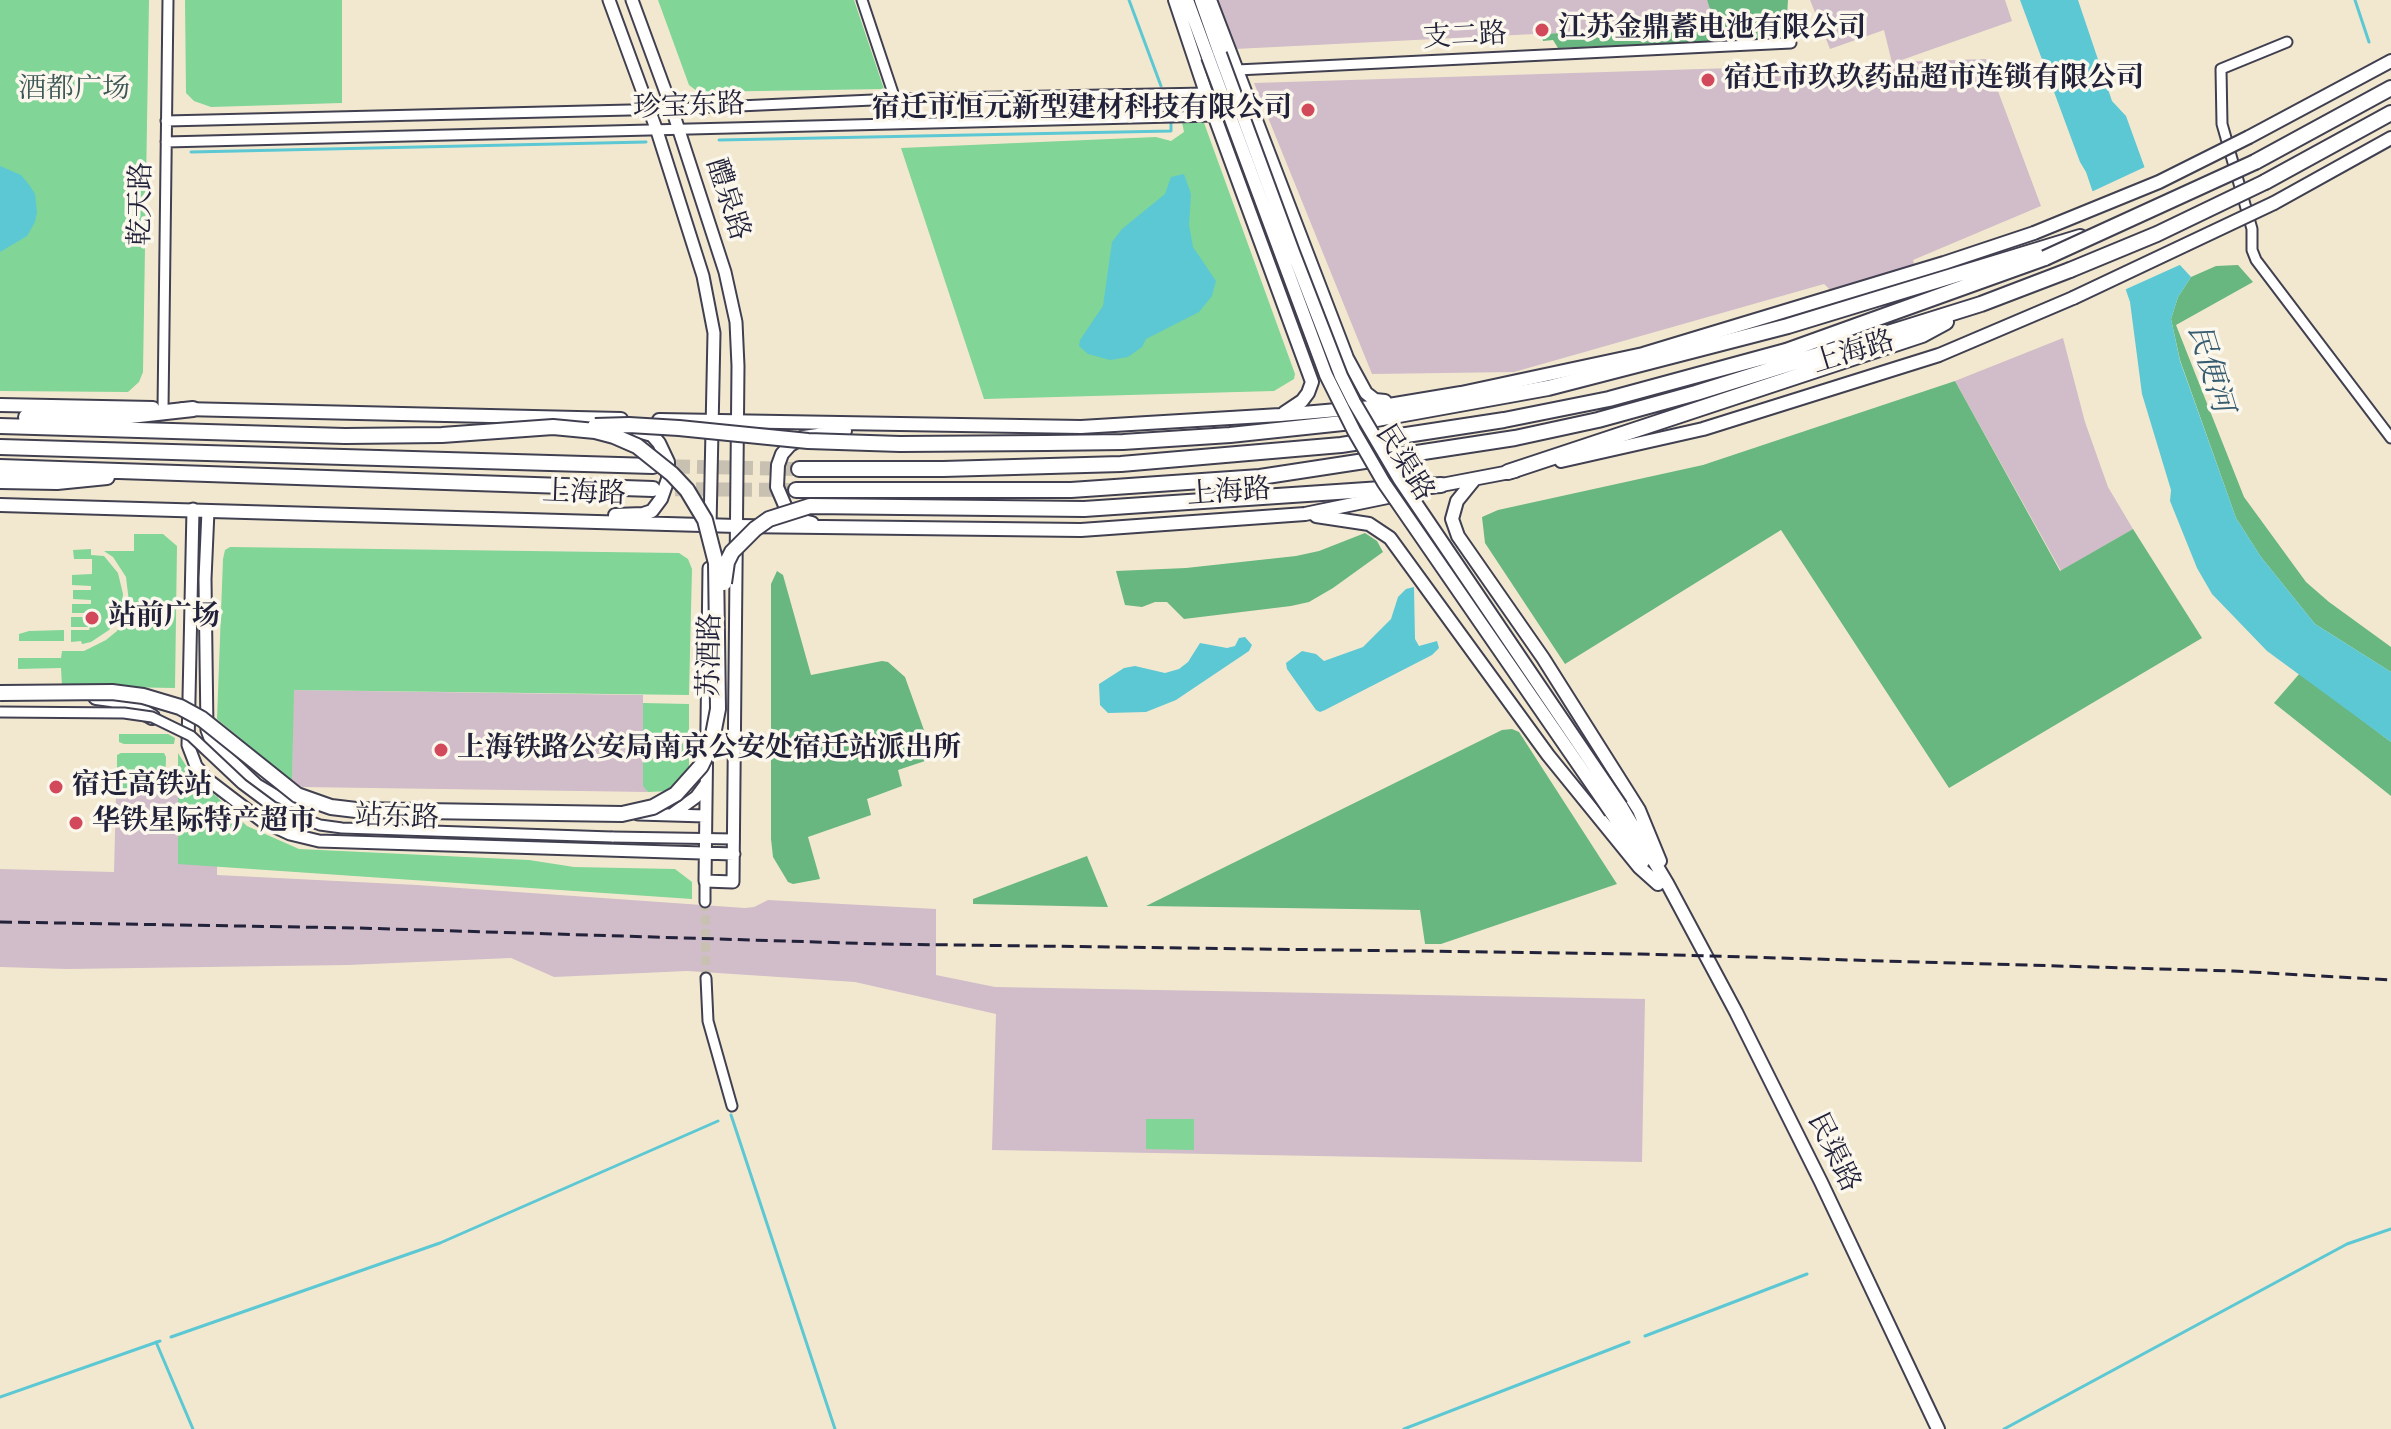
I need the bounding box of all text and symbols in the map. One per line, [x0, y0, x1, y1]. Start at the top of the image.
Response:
place label: 江苏金鼎蓄电池有限公司 [1558, 13, 1866, 47]
street label: 支二路 [1422, 19, 1508, 57]
marker: 江苏金鼎蓄电池有限公司 [1533, 21, 1551, 39]
place label: 宿迁市玖玖药品超市连锁有限公司 [1724, 63, 2144, 97]
marker: 宿迁市玖玖药品超市连锁有限公司 [1699, 71, 1717, 89]
park label: 酒都广场 [18, 74, 130, 108]
street label: 珍宝东路 [632, 89, 746, 127]
place label: 宿迁市恒元新型建材科技有限公司 [872, 93, 1292, 127]
marker: 宿迁市恒元新型建材科技有限公司 [1299, 101, 1317, 119]
street label: 醴泉路 [697, 155, 755, 245]
street label: 乾天路 [125, 162, 161, 246]
water label: 民便河 [2178, 321, 2238, 417]
street label: 上海路 [1809, 326, 1899, 382]
street label: 民渠路 [1366, 419, 1440, 509]
street label: 上海路 [1186, 474, 1272, 514]
street label: 上海路 [541, 477, 627, 513]
place label: 站前广场 [108, 601, 220, 635]
marker: 站前广场 [83, 609, 101, 627]
street label: 苏酒路 [694, 613, 730, 697]
place label: 上海铁路公安局南京公安处宿迁站派出所 [457, 733, 961, 767]
marker: 上海铁路公安局南京公安处宿迁站派出所 [432, 741, 450, 759]
place label: 宿迁高铁站 [72, 770, 212, 804]
marker: 宿迁高铁站 [47, 778, 65, 796]
street label: 站东路 [354, 801, 440, 837]
place label: 华铁星际特产超市 [92, 806, 316, 840]
marker: 华铁星际特产超市 [67, 814, 85, 832]
street label: 民渠路 [1798, 1108, 1866, 1198]

